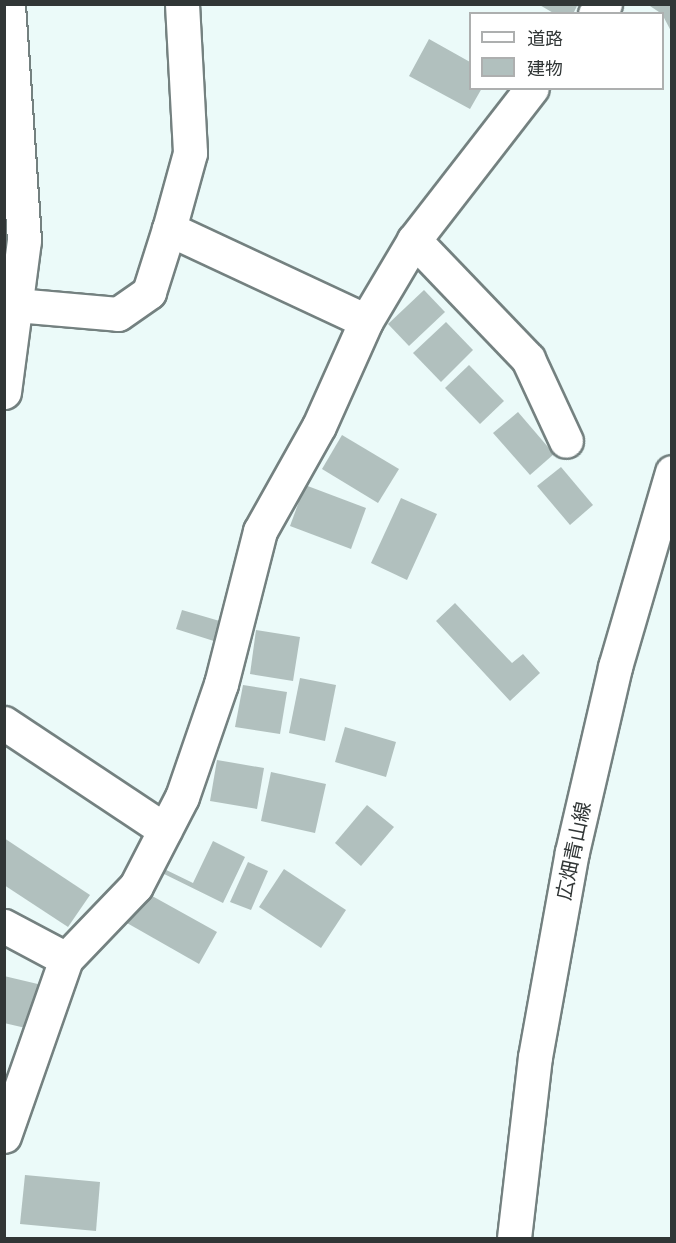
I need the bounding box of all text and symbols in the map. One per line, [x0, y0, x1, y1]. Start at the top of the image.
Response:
legend [469, 12, 664, 90]
text: 道路 [527, 28, 563, 50]
text: 建物 [527, 58, 563, 80]
street label: 広畑青山線 [552, 800, 596, 902]

